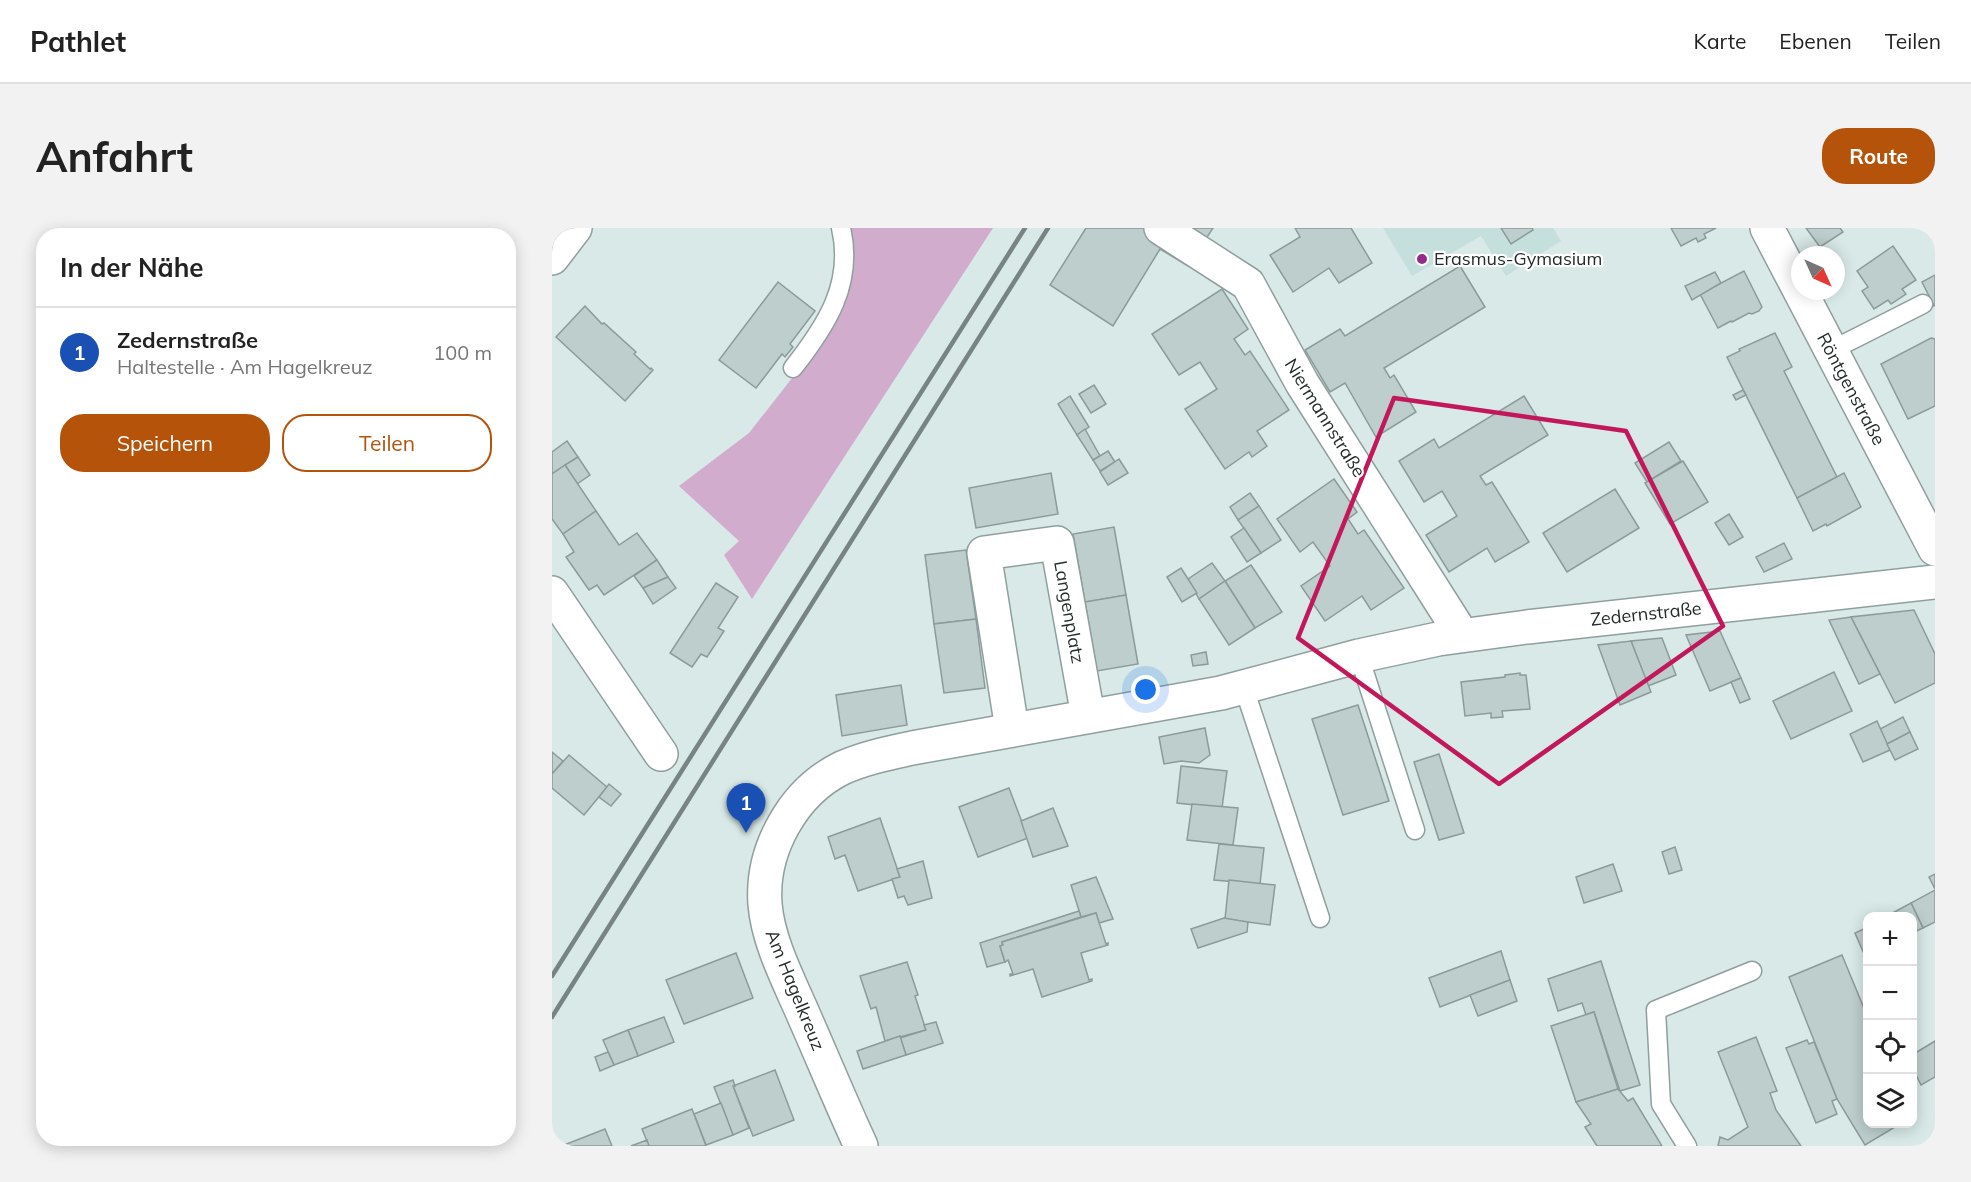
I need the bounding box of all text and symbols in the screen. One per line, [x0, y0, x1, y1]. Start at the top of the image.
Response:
text: Pathlet [30, 24, 126, 59]
text: Karte [1694, 28, 1746, 54]
text: Ebenen [1779, 28, 1852, 54]
text: Teilen [1885, 28, 1941, 54]
button: Route [1822, 128, 1935, 184]
text: Anfahrt [36, 130, 193, 183]
north arrow [1791, 246, 1845, 300]
place label: Erasmus-Gymasium [1434, 247, 1602, 270]
text: In der Nähe [60, 251, 204, 284]
marker: Erasmus-Gymasium [1415, 252, 1429, 266]
text: Zedernstraße [117, 326, 258, 354]
street label: Röntgenstraße [1812, 329, 1891, 449]
text: 1 [74, 340, 86, 365]
text: 100 m [433, 340, 492, 365]
text: Haltestelle · Am Hagelkreuz [117, 354, 373, 379]
street label: Niermannstraße [1280, 354, 1371, 481]
button: Speichern [60, 414, 270, 472]
button: Teilen [282, 414, 492, 472]
street label: Langenplatz [1049, 559, 1090, 665]
street label: Zedernstraße [1589, 596, 1703, 631]
your location [1131, 675, 1160, 704]
pin: 1 [726, 784, 766, 833]
map controls [1863, 912, 1917, 1128]
button: + [1863, 912, 1917, 966]
street label: Am Hagelkreuz [761, 926, 830, 1054]
button: − [1863, 966, 1917, 1020]
button: locate [1863, 1020, 1917, 1074]
button: layers [1863, 1074, 1917, 1128]

